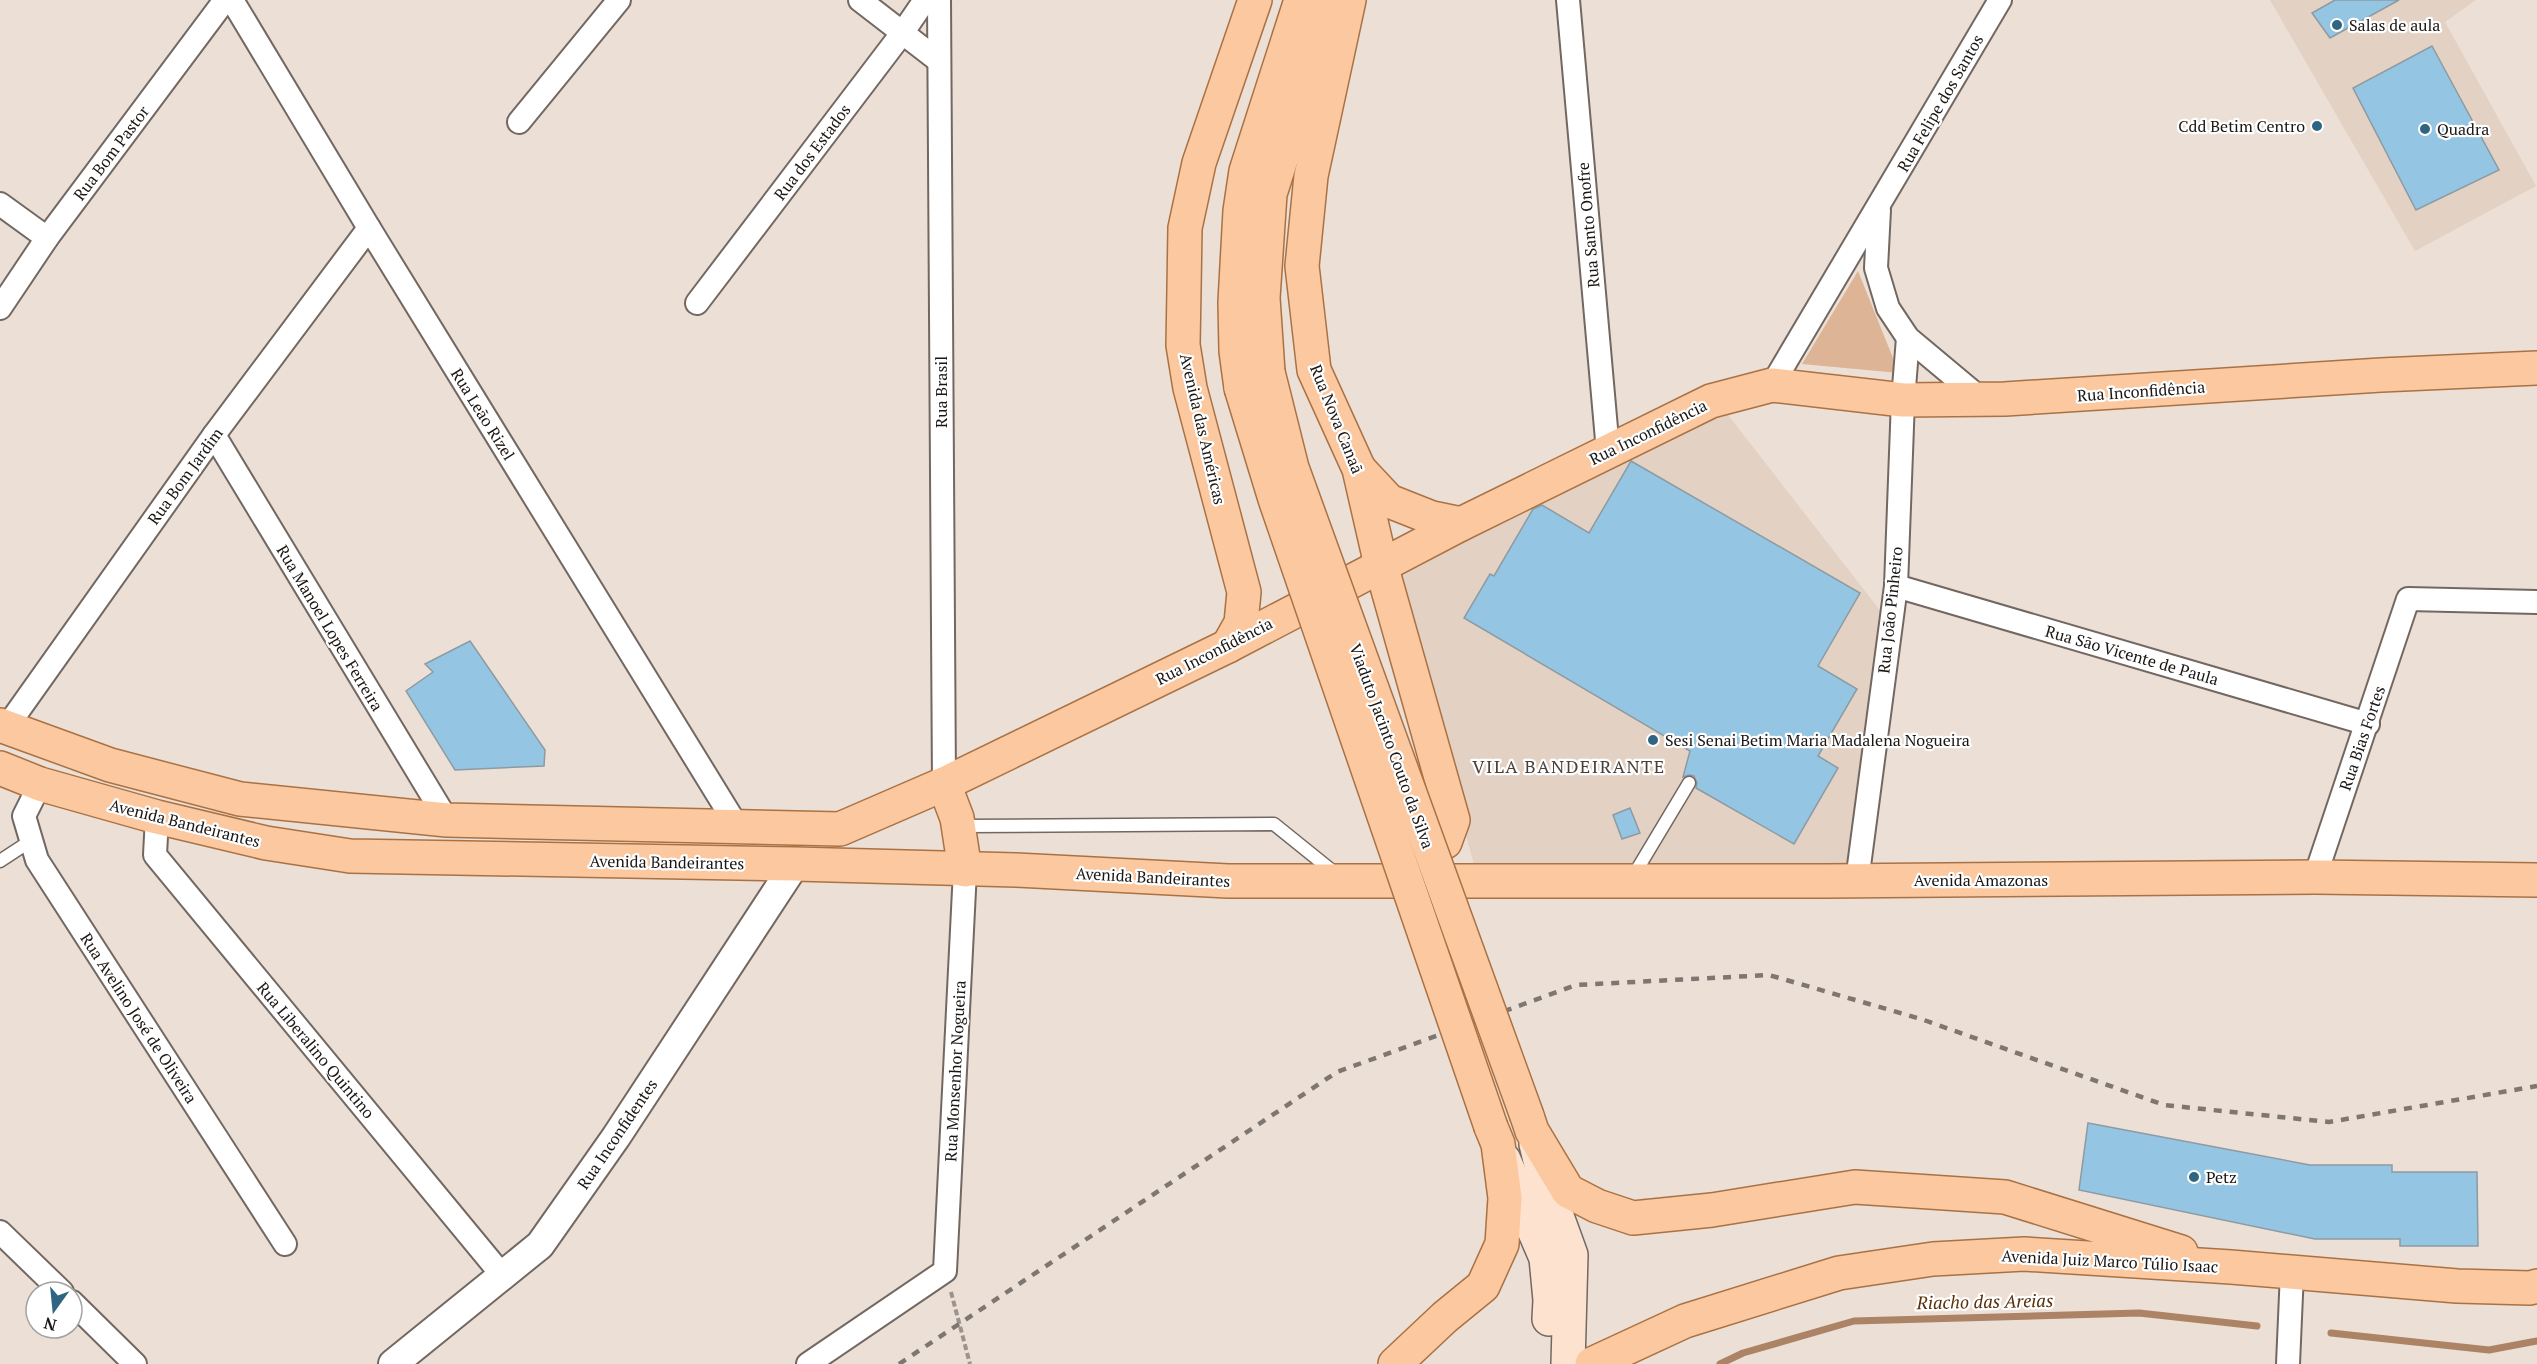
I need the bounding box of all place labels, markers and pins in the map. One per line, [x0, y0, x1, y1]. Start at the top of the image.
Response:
place label: Salas de aula [2349, 14, 2440, 36]
marker: Salas de aula [2330, 18, 2344, 32]
place label: Cdd Betim Centro [2178, 115, 2305, 137]
place label: Quadra [2437, 118, 2489, 140]
marker: Cdd Betim Centro [2310, 119, 2324, 133]
marker: Quadra [2418, 122, 2432, 136]
place label: Sesi Senai Betim Maria Madalena Nogueira [1665, 729, 1970, 751]
marker: Sesi Senai Betim Maria Madalena Nogueira [1646, 733, 1660, 747]
place label: Petz [2206, 1166, 2237, 1188]
marker: Petz [2187, 1170, 2201, 1184]

